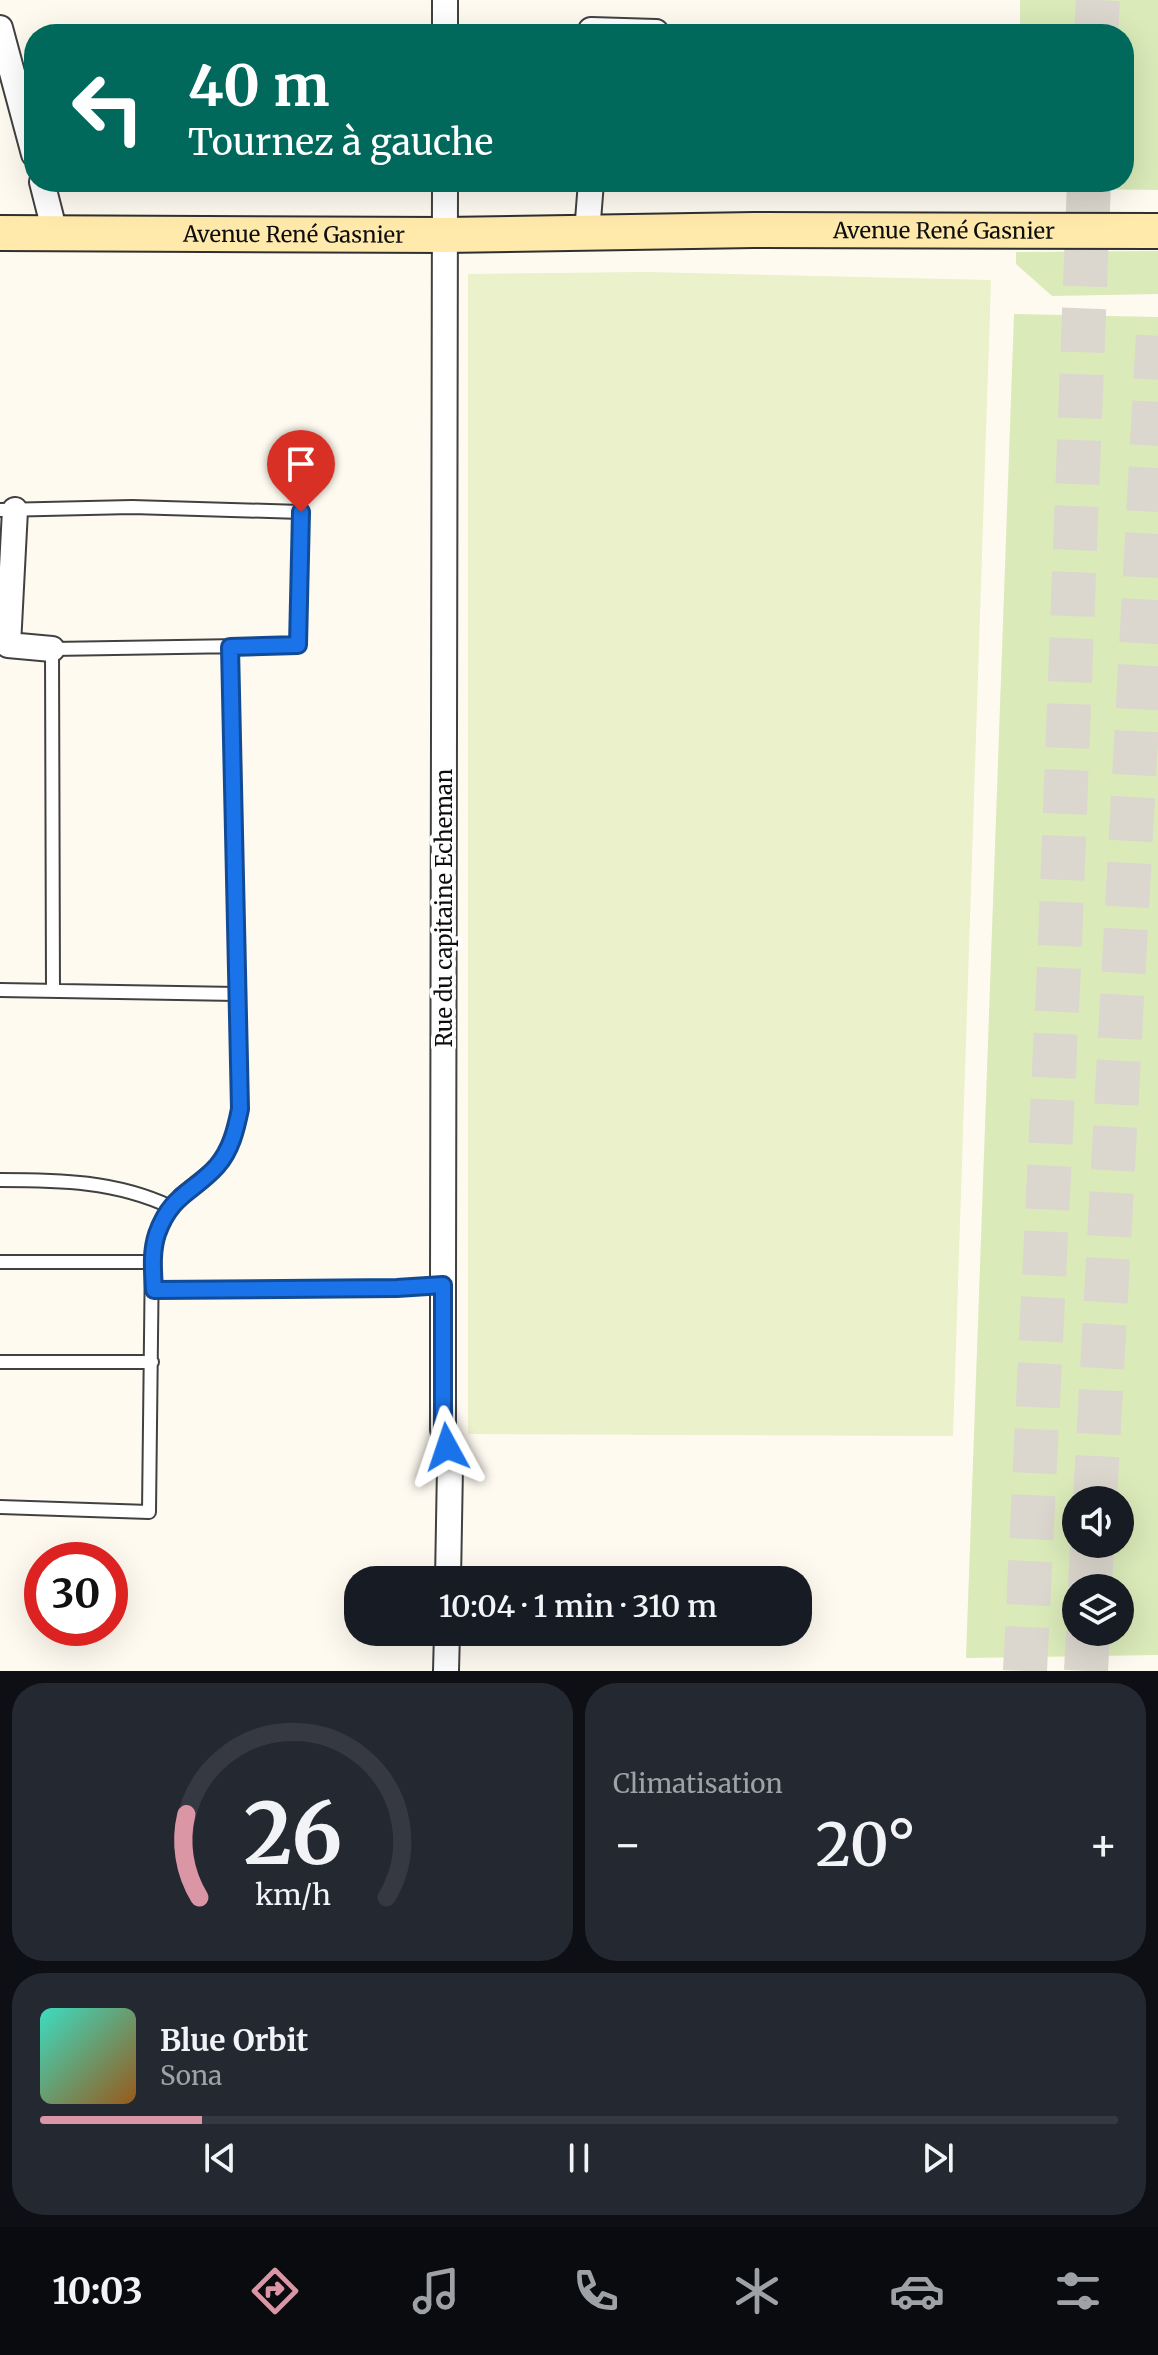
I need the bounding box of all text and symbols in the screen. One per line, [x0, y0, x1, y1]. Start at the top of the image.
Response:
text: 40 m [188, 51, 330, 121]
icon: left [56, 56, 160, 160]
text: Tournez à gauche [188, 120, 493, 165]
street label: Avenue René Gasnier [832, 216, 1055, 245]
street label: Avenue René Gasnier [182, 220, 405, 249]
pin [267, 430, 335, 512]
icon: arrive [279, 442, 323, 486]
street label: Rue du capitaine Echeman [430, 768, 458, 1047]
position arrow [405, 1405, 489, 1489]
map controls [1062, 1486, 1134, 1646]
button: sound [1062, 1486, 1134, 1558]
speed limit sign: 30 [24, 1542, 128, 1646]
button: layers [1062, 1574, 1134, 1646]
text: 10:04 · 1 min · 310 m [439, 1587, 717, 1625]
text: Climatisation [613, 1767, 783, 1800]
text: 26 [243, 1782, 342, 1887]
text: 20° [815, 1807, 916, 1882]
text: − [613, 1817, 642, 1872]
text: + [1089, 1817, 1118, 1872]
text: km/h [255, 1877, 330, 1913]
text: Blue Orbit [160, 2021, 308, 2059]
text: Sona [160, 2059, 222, 2092]
icon: previous [198, 2136, 242, 2180]
icon: pause [557, 2136, 601, 2180]
icon: next [916, 2136, 960, 2180]
icon: directions [247, 2263, 303, 2319]
icon: music [408, 2263, 464, 2319]
icon: phone [568, 2263, 624, 2319]
icon: climate [729, 2263, 785, 2319]
icon: car [889, 2263, 945, 2319]
icon: filters [1050, 2263, 1106, 2319]
text: 10:03 [52, 2269, 143, 2314]

